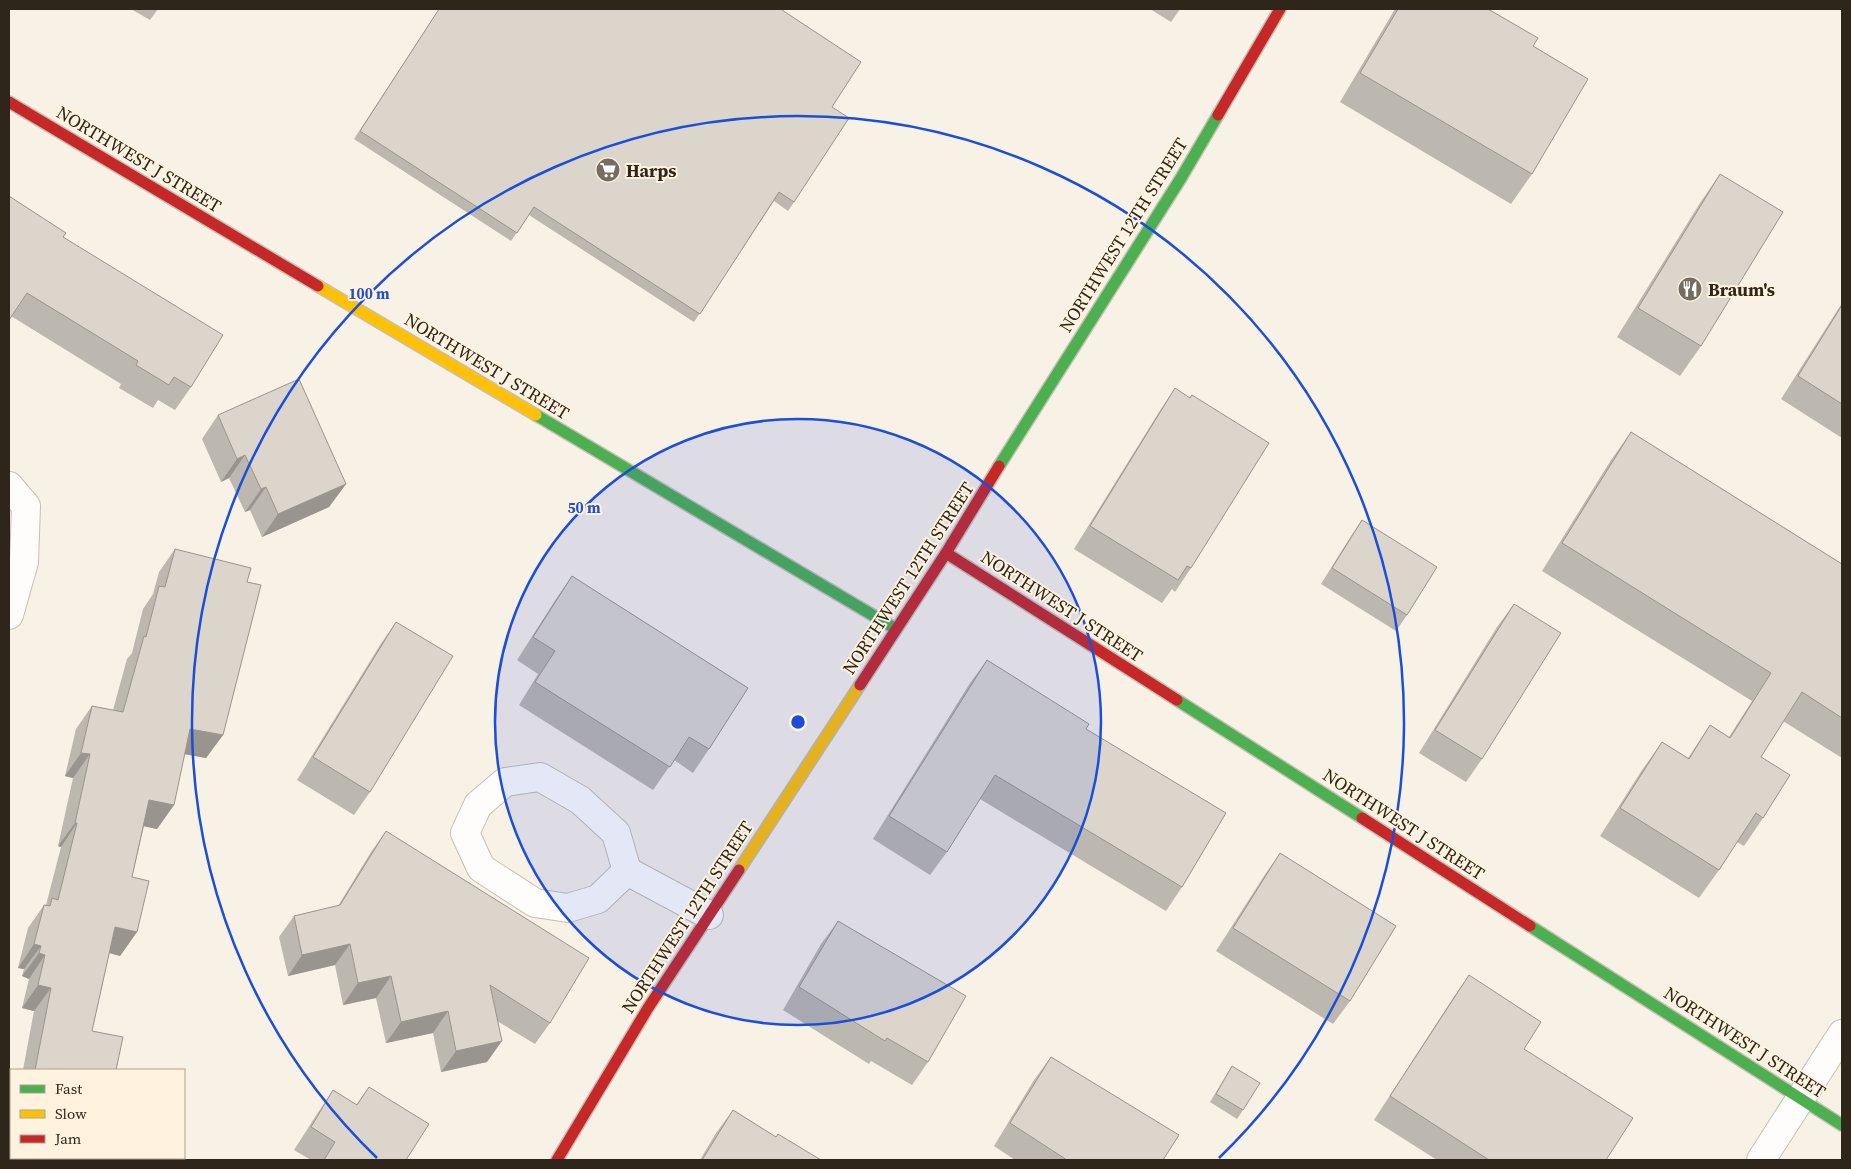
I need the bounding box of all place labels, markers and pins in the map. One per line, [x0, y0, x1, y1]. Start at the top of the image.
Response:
supermarket icon: Harps [595, 157, 621, 183]
place label: Harps [626, 158, 677, 183]
restaurant icon: Braum's [1677, 276, 1703, 302]
place label: Braum's [1708, 277, 1775, 302]
centre of rings [789, 713, 807, 731]

